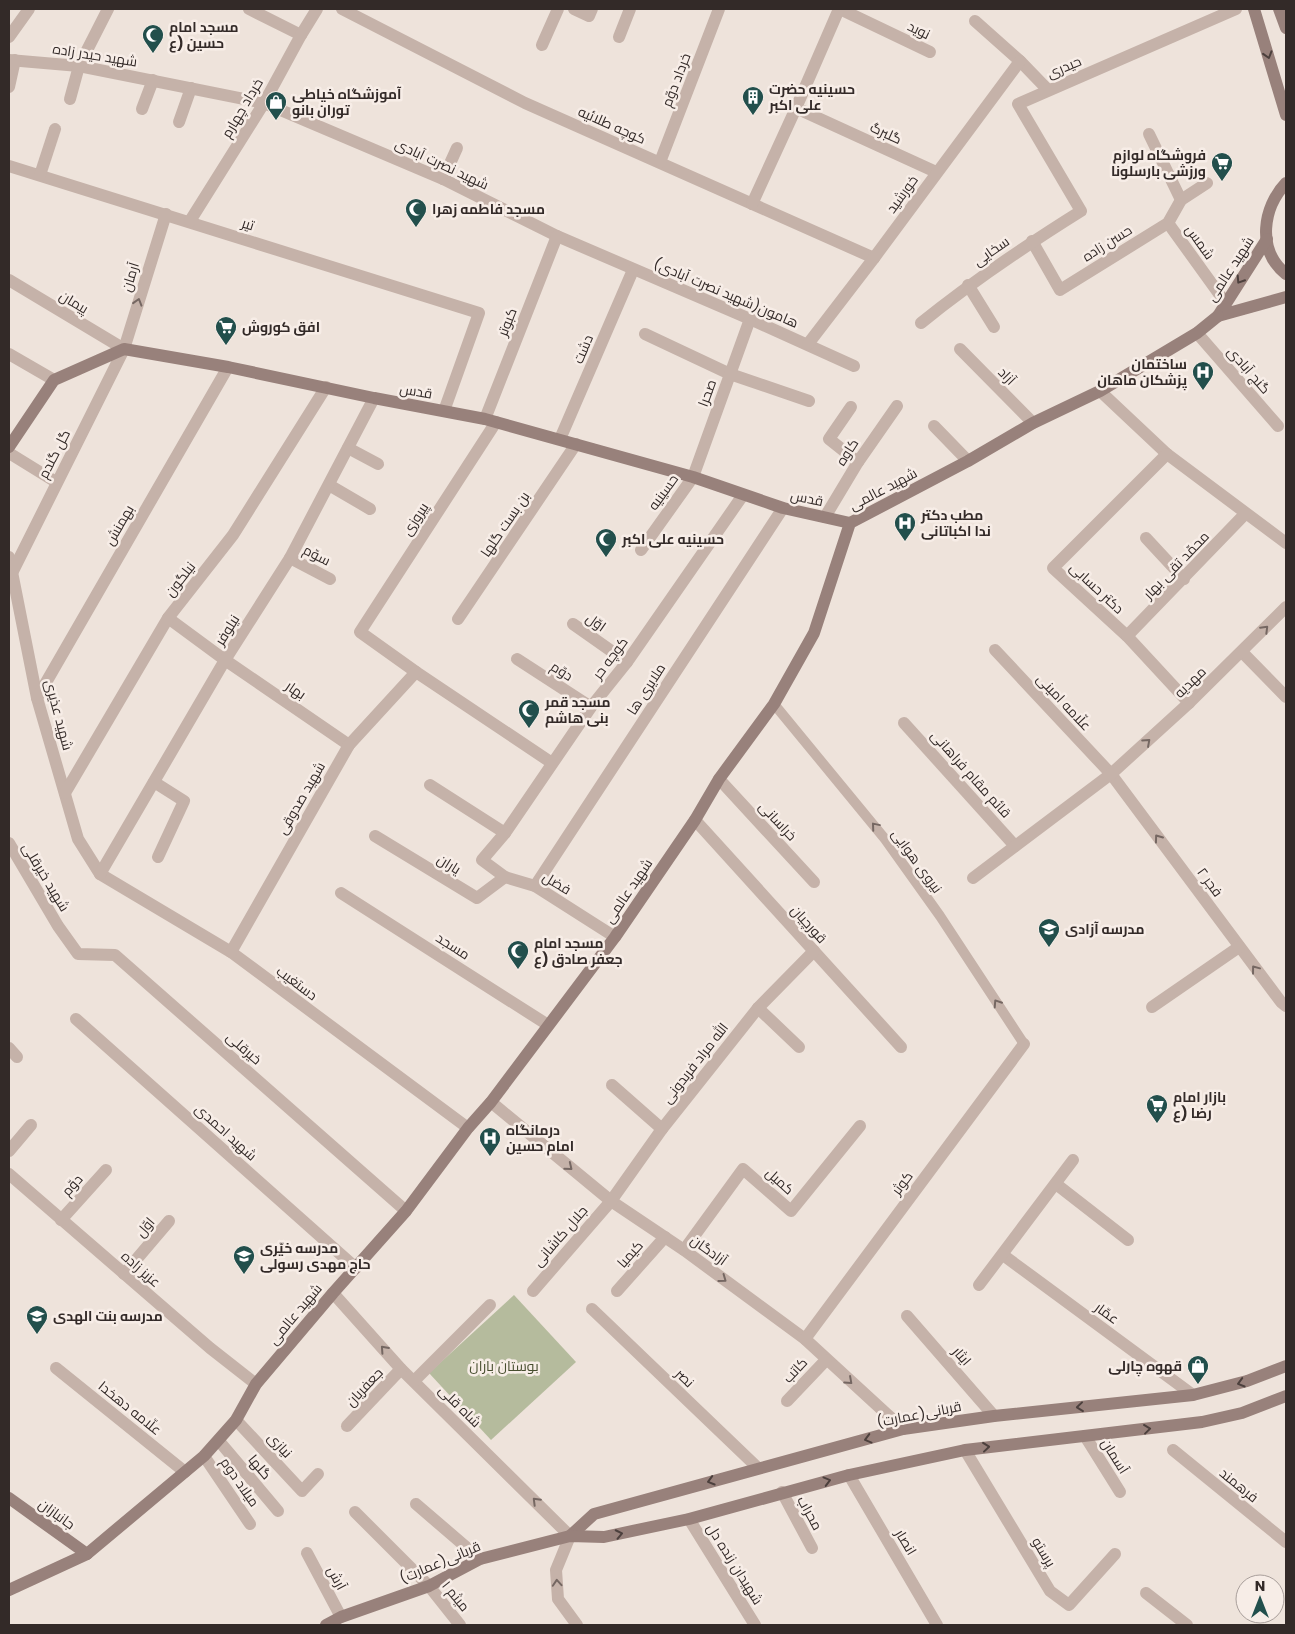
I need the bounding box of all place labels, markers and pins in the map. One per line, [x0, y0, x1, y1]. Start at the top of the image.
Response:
place label: مسجد امام حسین (ع [169, 17, 239, 53]
mosque icon: مسجد امام حسین (ع [141, 23, 165, 54]
place label: حسینیه حضرت علی اکبر [768, 79, 855, 115]
place label: آموزشگاه خیاطی توران بانو [292, 84, 402, 120]
building icon: حسینیه حضرت علی اکبر [741, 85, 765, 116]
shop icon: آموزشگاه خیاطی توران بانو [264, 90, 288, 121]
place label: فروشگاه لوازم ورزشی بارسلونا [1111, 145, 1206, 181]
supermarket icon: فروشگاه لوازم ورزشی بارسلونا [1210, 151, 1234, 182]
mosque icon: مسجد فاطمه زهرا [404, 197, 428, 228]
place label: مسجد فاطمه زهرا [432, 199, 545, 219]
supermarket icon: افق کوروش [214, 315, 238, 346]
place label: افق کوروش [242, 317, 320, 337]
place label: ساختمان پزشکان ماهان [1097, 354, 1187, 391]
hospital icon: ساختمان پزشکان ماهان [1191, 360, 1215, 391]
place label: مطب دکتر ندا اکباتانی [920, 505, 991, 541]
hospital icon: مطب دکتر ندا اکباتانی [893, 511, 917, 542]
mosque icon: حسینیه علی اکبر [594, 527, 618, 558]
place label: حسینیه علی اکبر [621, 529, 724, 549]
place label: مسجد قمر بنی هاشم [544, 692, 611, 728]
mosque icon: مسجد قمر بنی هاشم [517, 698, 541, 729]
school or university icon: مدرسه آزادی [1037, 917, 1061, 948]
place label: مدرسه آزادی [1065, 919, 1144, 939]
place label: مسجد امام جعفر صادق (ع [534, 933, 623, 969]
mosque icon: مسجد امام جعفر صادق (ع [506, 939, 530, 970]
place label: بازار امام رضا (ع [1173, 1087, 1226, 1123]
supermarket icon: بازار امام رضا (ع [1145, 1093, 1169, 1124]
place label: درمانگاه امام حسین [506, 1120, 574, 1156]
hospital icon: درمانگاه امام حسین [478, 1126, 502, 1157]
place label: مدرسه خیّری حاج مهدی رسولی [260, 1238, 371, 1274]
school or university icon: مدرسه خیّری حاج مهدی رسولی [232, 1244, 256, 1275]
school or university icon: مدرسه بنت الهدی [25, 1304, 49, 1335]
place label: مدرسه بنت الهدی [53, 1306, 163, 1326]
shop icon: قهوه چارلی [1186, 1354, 1210, 1385]
place label: قهوه چارلی [1108, 1356, 1182, 1377]

